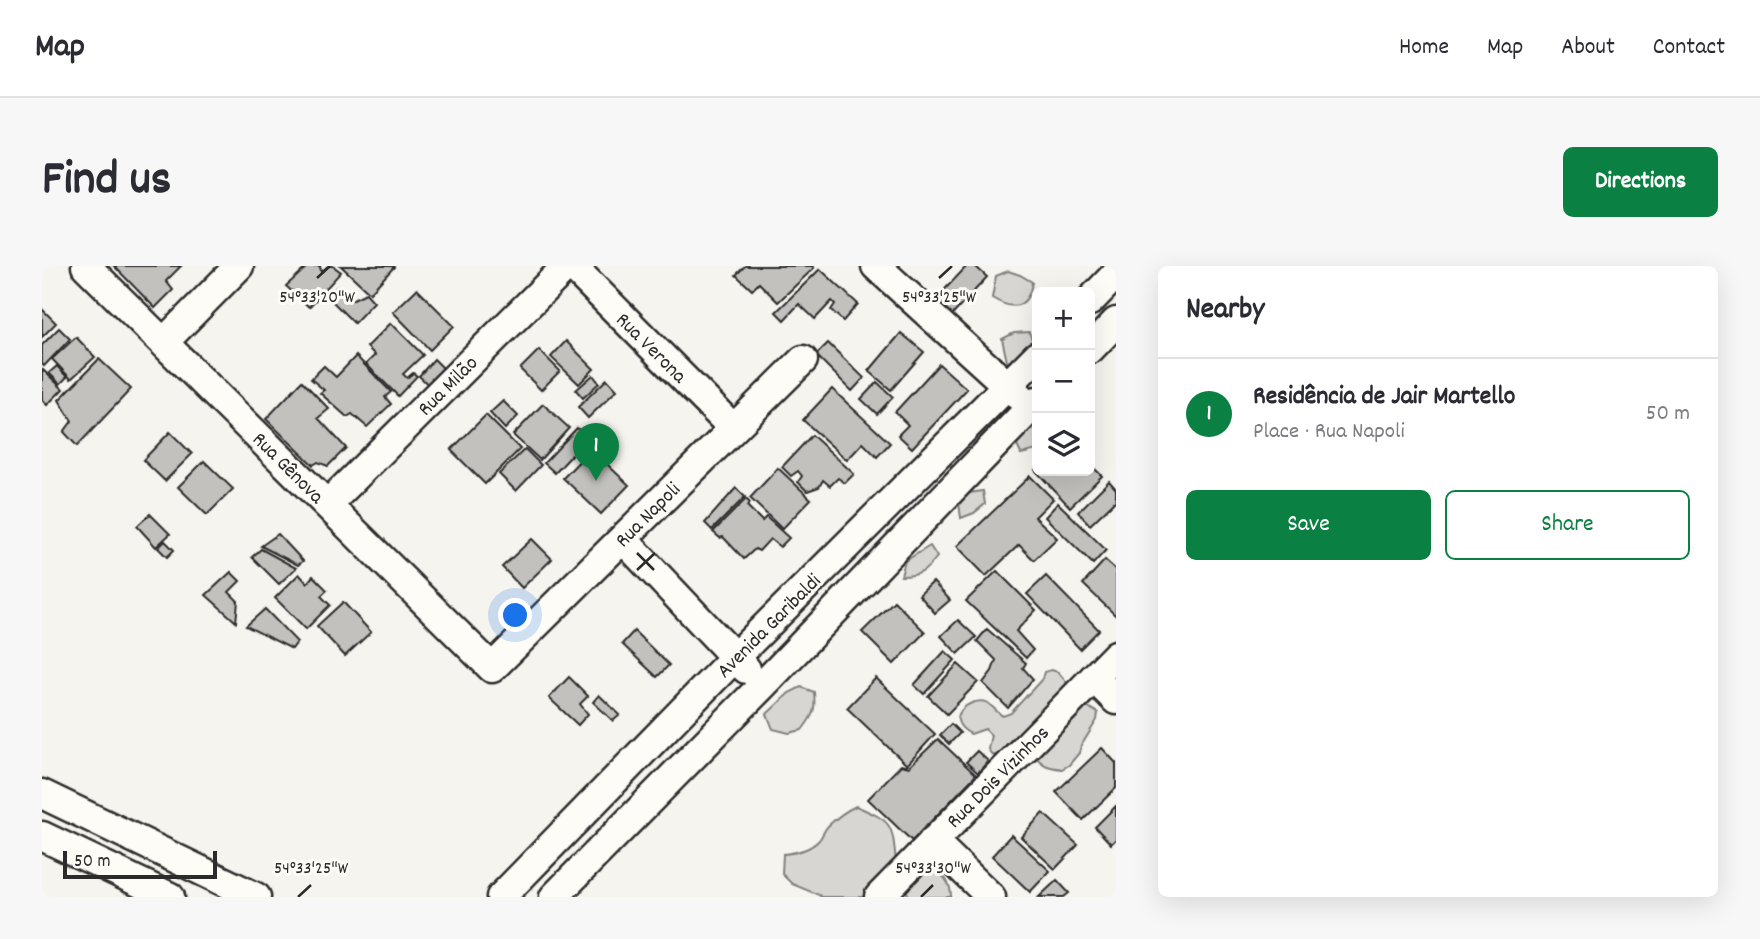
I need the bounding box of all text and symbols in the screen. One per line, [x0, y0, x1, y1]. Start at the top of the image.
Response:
text: Map [35, 25, 85, 72]
text: Home [1399, 31, 1449, 65]
text: Map [1487, 31, 1523, 65]
text: About [1561, 31, 1615, 65]
text: Contact [1653, 31, 1725, 65]
text: Find us [42, 147, 171, 217]
button: Directions [1563, 147, 1718, 217]
text: 54°33'20"W [279, 286, 355, 311]
text: 54°33'25"W [902, 286, 977, 311]
map controls [1032, 287, 1095, 476]
button: + [1032, 287, 1095, 350]
text: Nearby [1186, 290, 1264, 333]
street label: Rua Verona [607, 307, 693, 392]
street label: Rua Milão [412, 350, 486, 424]
button: − [1032, 350, 1095, 413]
text: Residência de Jair Martello [1253, 379, 1515, 416]
text: 1 [1206, 398, 1212, 431]
text: 50 m [1646, 398, 1690, 431]
button: layers [1032, 413, 1095, 476]
text: Place · Rua Napoli [1253, 416, 1405, 449]
pin: 1 [573, 423, 619, 481]
street label: Rua Gênova [244, 426, 331, 513]
street label: Rua Napoli [610, 476, 689, 556]
button: Save [1186, 490, 1431, 560]
button: Share [1445, 490, 1690, 560]
street label: Avenida Garibaldi [711, 568, 829, 686]
your location [498, 598, 532, 632]
street label: Rua Dois Vizinhos [941, 720, 1057, 836]
scale bar [63, 848, 217, 880]
text: 50 m [74, 849, 111, 876]
text: 54°33'25"W [274, 857, 349, 882]
text: 54°33'30"W [895, 857, 971, 882]

